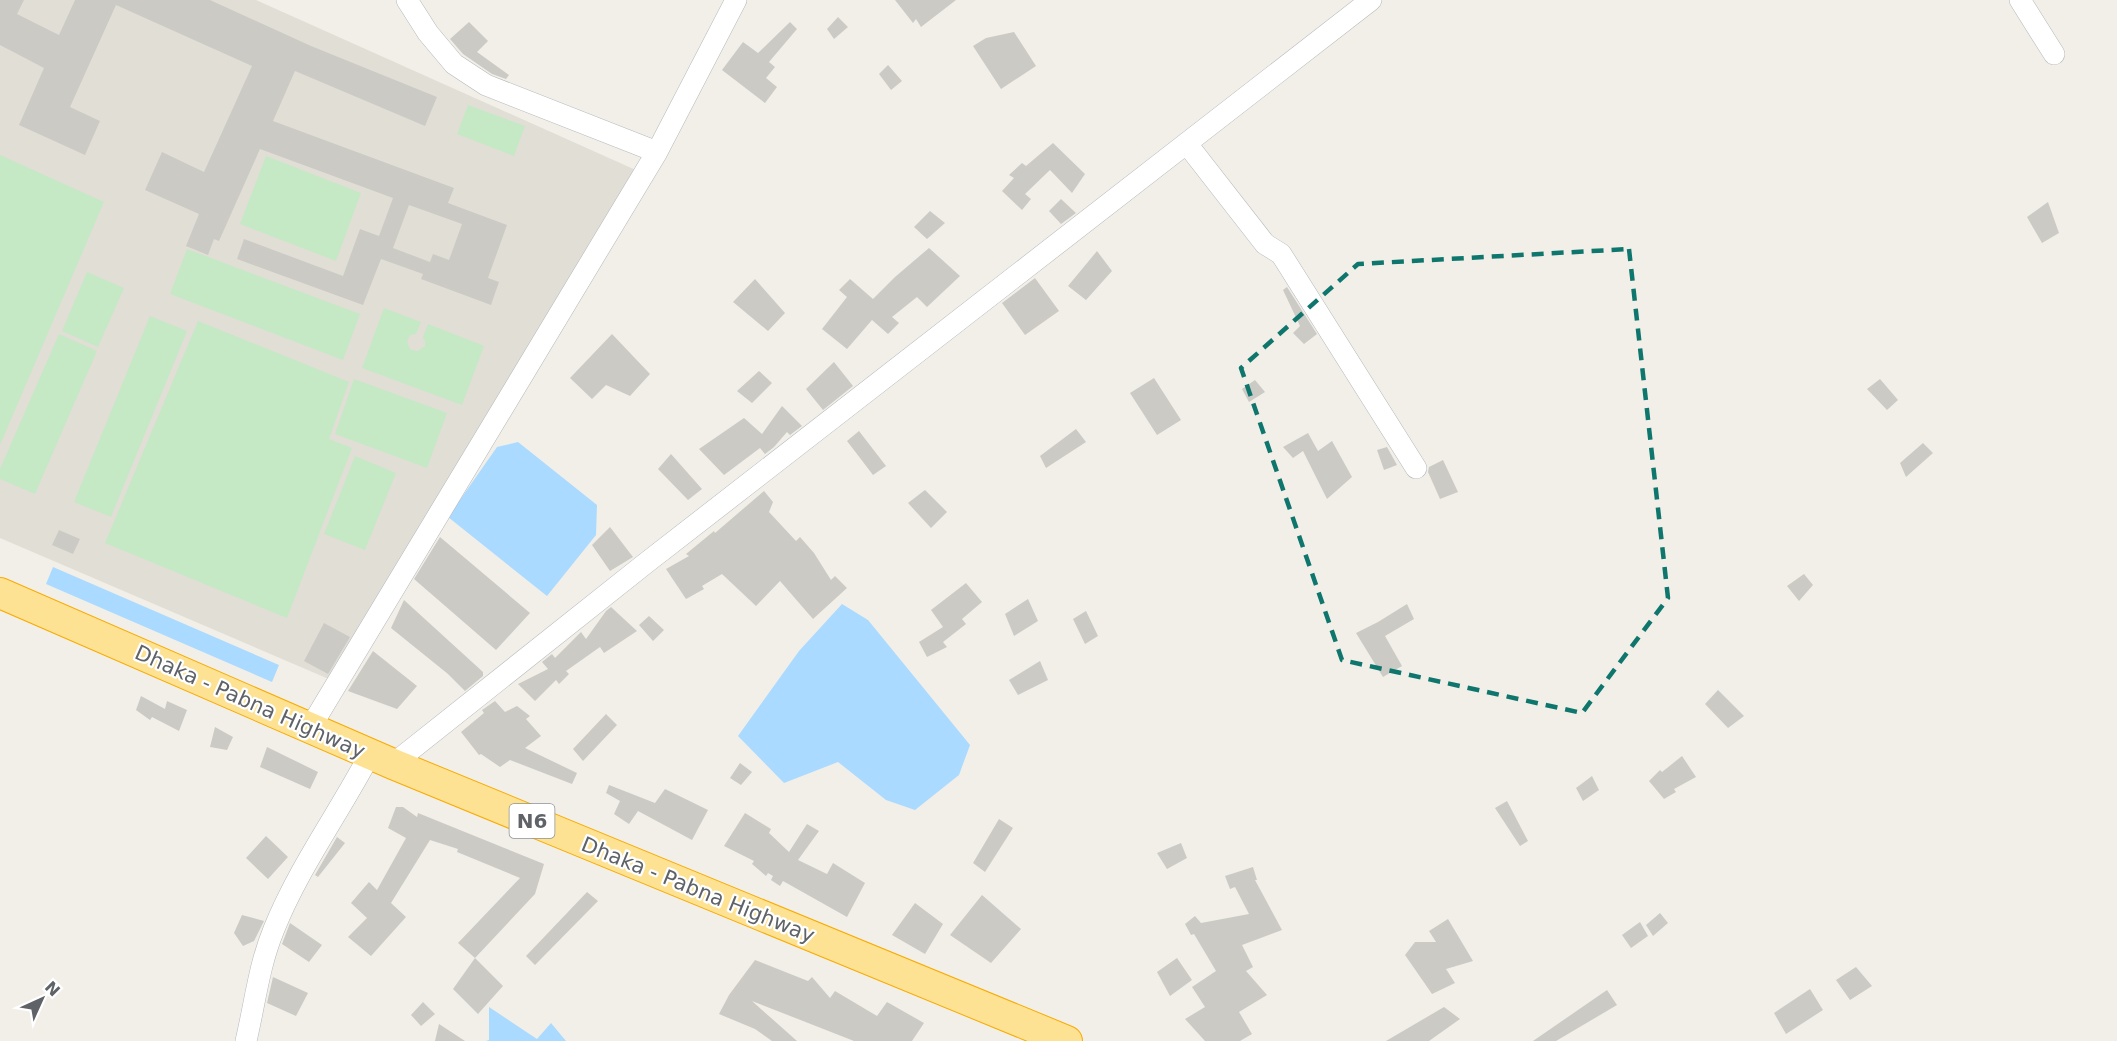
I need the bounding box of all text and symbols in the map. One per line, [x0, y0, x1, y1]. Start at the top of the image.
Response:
street label: Dhaka - Pabna Highway [131, 640, 369, 764]
road number: N6 [510, 804, 554, 838]
street label: Dhaka - Pabna Highway [578, 832, 818, 948]
north arrow [12, 969, 72, 1029]
text: N [41, 977, 64, 1000]

